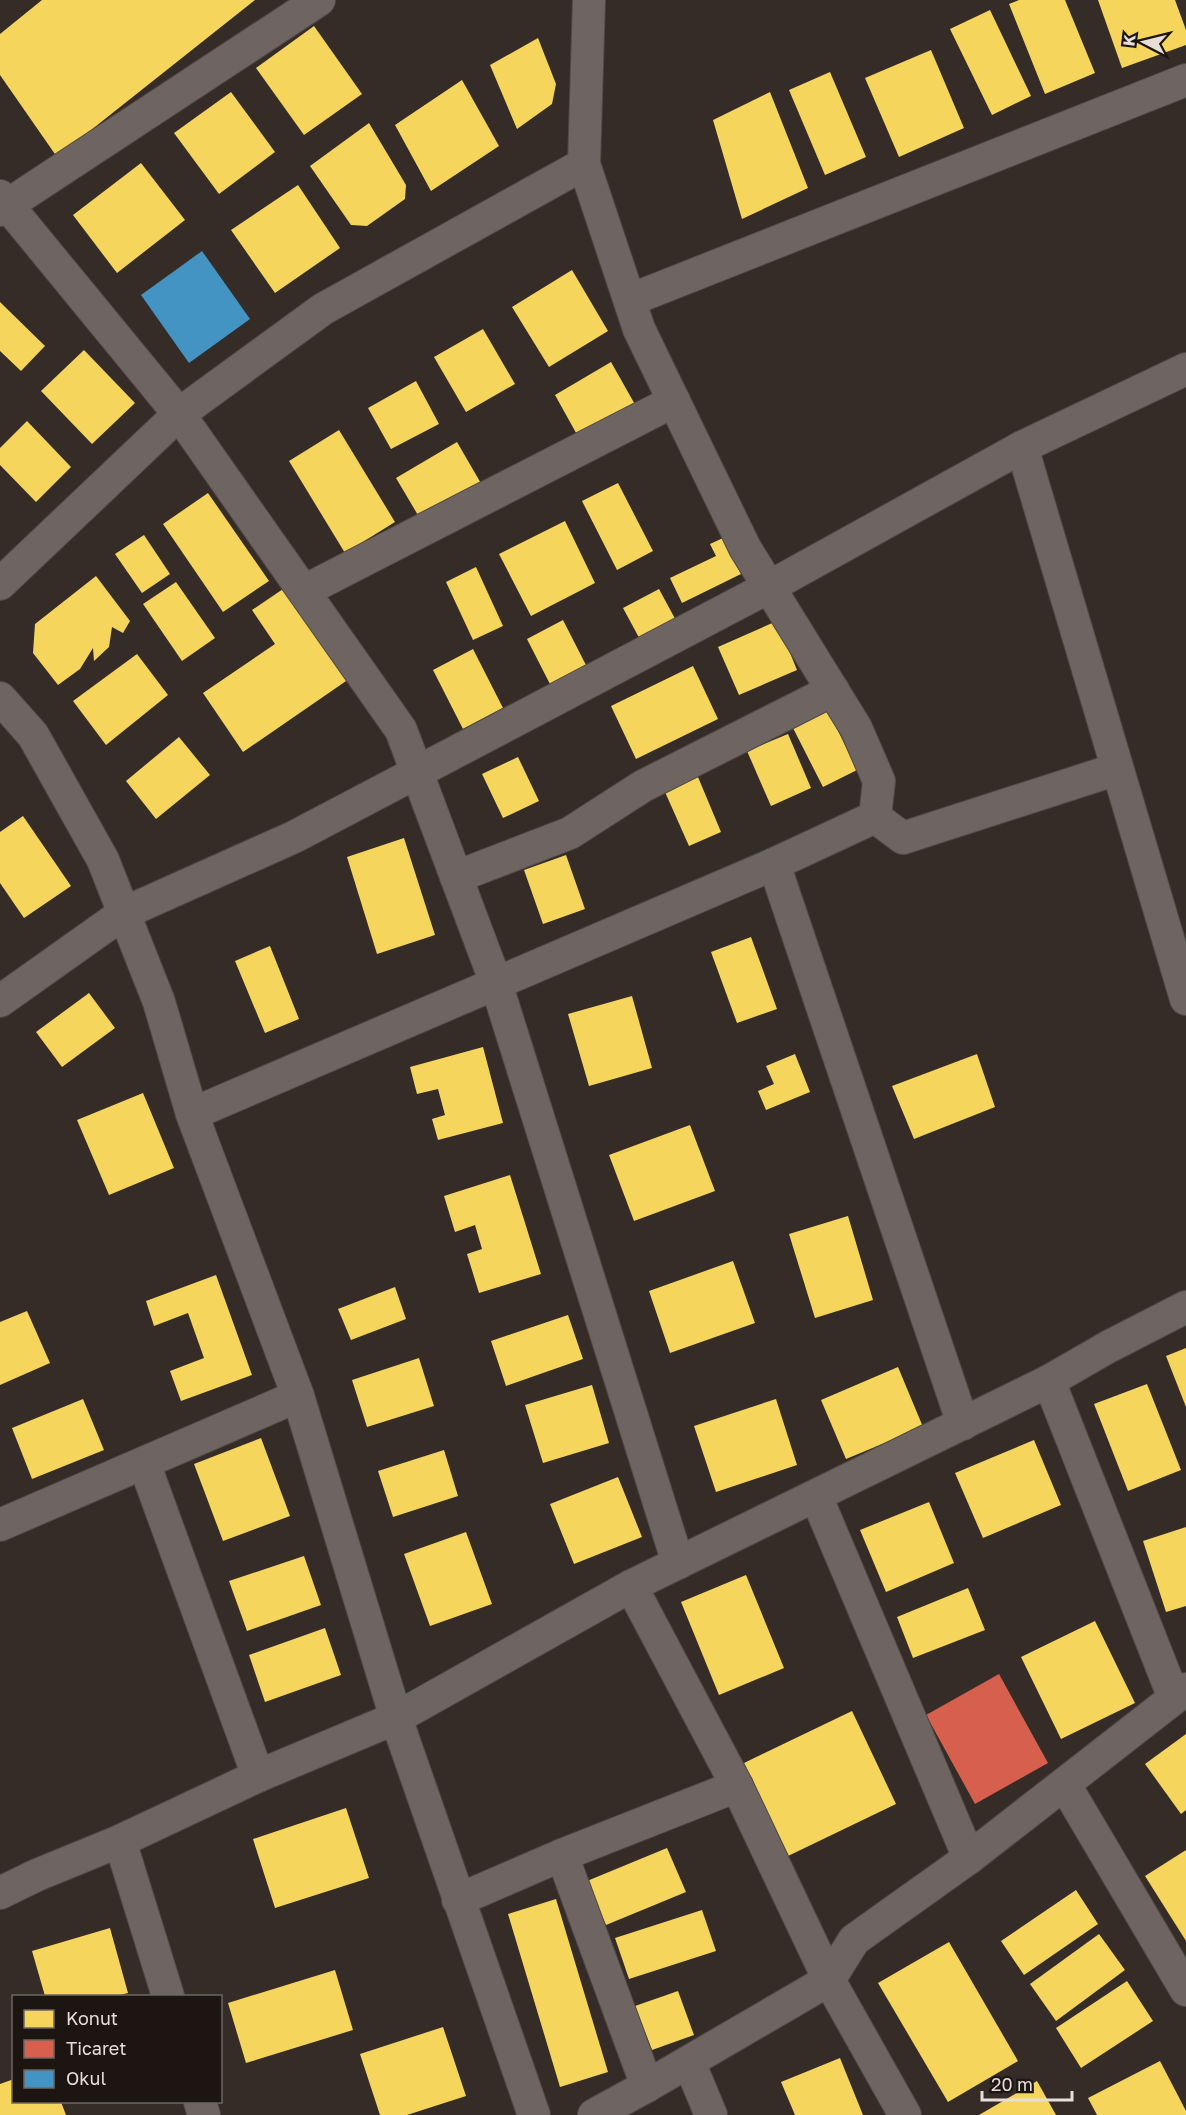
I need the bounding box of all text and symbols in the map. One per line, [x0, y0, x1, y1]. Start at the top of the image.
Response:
north arrow [1114, 12, 1174, 72]
text: K [1118, 33, 1140, 47]
legend [12, 1995, 222, 2103]
text: Konut [66, 2007, 118, 2029]
text: Ticaret [66, 2037, 126, 2059]
scale bar [982, 2064, 1072, 2102]
text: Okul [66, 2067, 106, 2089]
text: 20 m [991, 2073, 1033, 2095]

